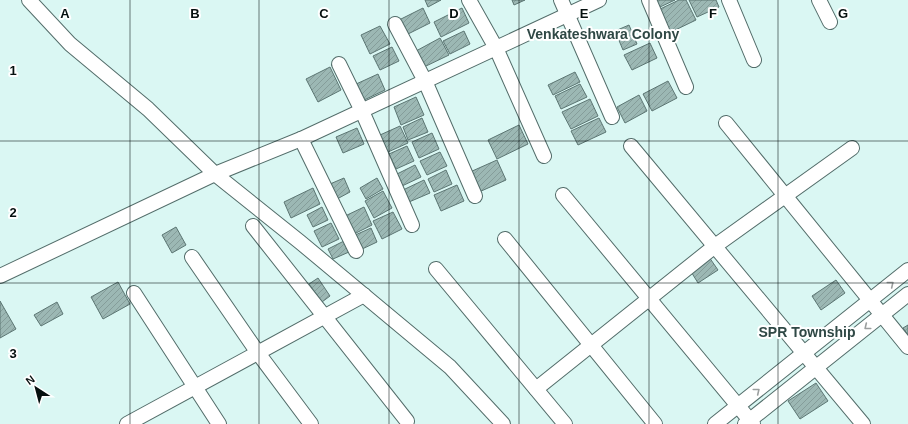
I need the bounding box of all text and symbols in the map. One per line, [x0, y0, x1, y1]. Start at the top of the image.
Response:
text: A [60, 6, 70, 21]
text: B [190, 6, 200, 21]
text: C [319, 6, 329, 21]
text: D [449, 6, 459, 21]
text: E [580, 6, 589, 21]
text: F [709, 6, 717, 21]
text: G [838, 6, 848, 21]
district label: Venkateshwara Colony [527, 26, 679, 42]
text: 1 [9, 63, 17, 78]
text: 2 [9, 205, 17, 220]
one-way arrow [887, 281, 894, 288]
one-way arrow [864, 323, 871, 330]
district label: SPR Township [759, 324, 855, 340]
text: 3 [9, 346, 17, 361]
north arrow [16, 368, 56, 408]
text: N [23, 373, 37, 387]
one-way arrow [752, 389, 759, 396]

